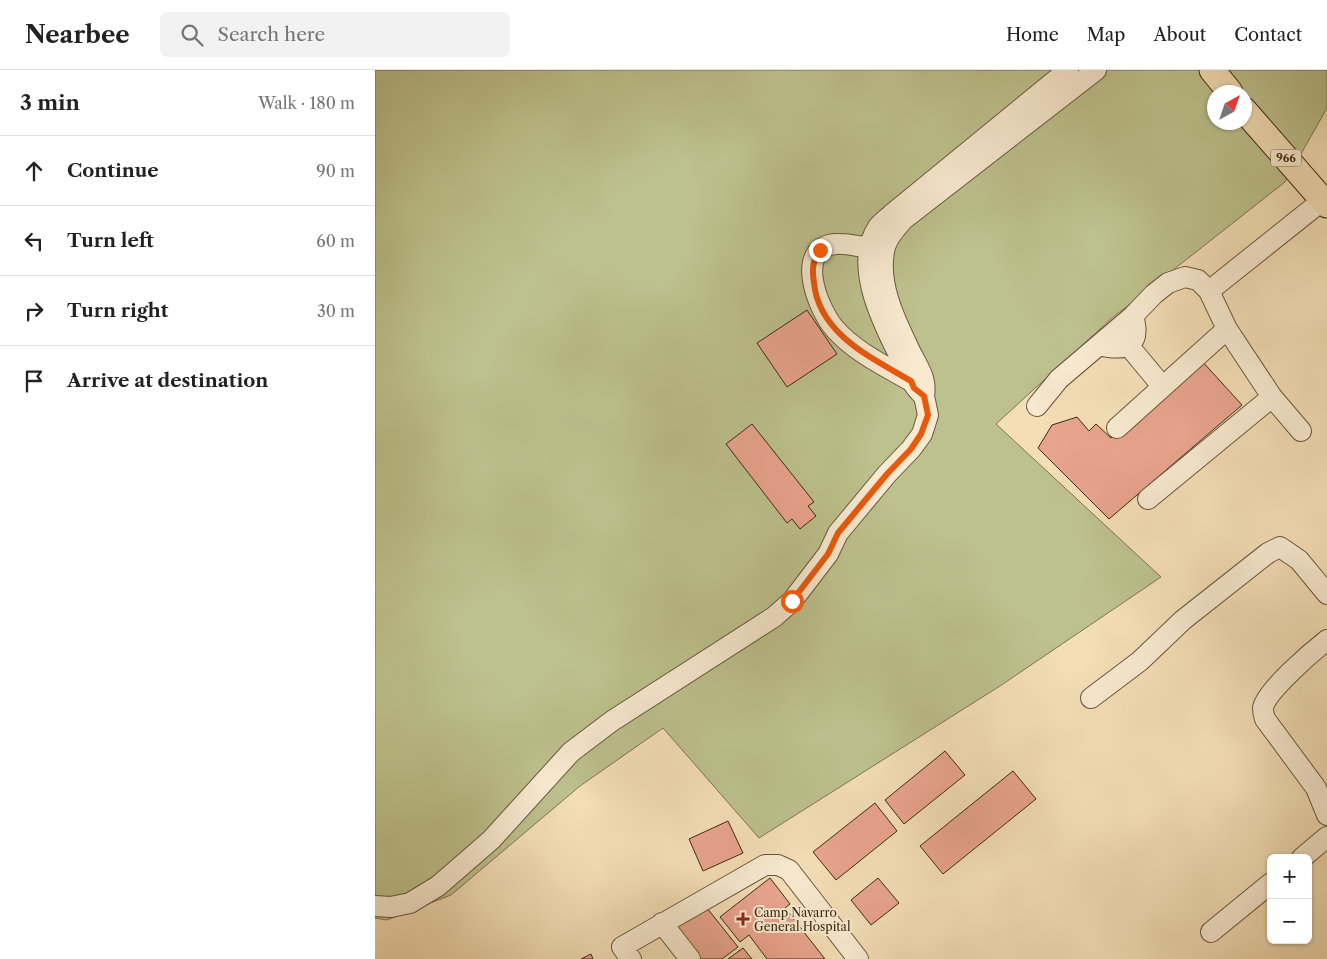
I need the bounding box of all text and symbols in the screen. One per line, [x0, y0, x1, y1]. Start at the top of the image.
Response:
search box [160, 12, 510, 57]
text: Nearbee [25, 20, 130, 49]
icon: search [178, 21, 206, 49]
text: Search here [218, 23, 325, 46]
text: Home [1006, 24, 1059, 46]
text: Map [1087, 24, 1125, 46]
text: About [1153, 24, 1206, 46]
text: Contact [1234, 24, 1302, 46]
north arrow [1207, 85, 1252, 130]
text: 3 min [20, 90, 80, 115]
text: Walk · 180 m [258, 93, 355, 113]
road number: 966 [1271, 150, 1301, 166]
icon: ahead [20, 157, 48, 185]
text: Continue [67, 159, 159, 182]
text: 90 m [316, 161, 355, 181]
icon: left [20, 227, 48, 255]
text: Turn left [67, 229, 154, 252]
text: 60 m [316, 231, 355, 251]
route end [809, 239, 832, 262]
icon: right [20, 297, 48, 325]
text: Turn right [67, 299, 168, 322]
text: 30 m [317, 301, 355, 321]
icon: arrive [20, 367, 48, 395]
text: Arrive at destination [67, 369, 268, 392]
route start [781, 590, 804, 613]
map controls [1267, 854, 1312, 944]
button: + [1267, 854, 1312, 899]
button: − [1267, 899, 1312, 944]
place label: Camp Navarro General Hospital [754, 905, 851, 934]
marker: Camp Navarro General Hospital [736, 912, 750, 926]

